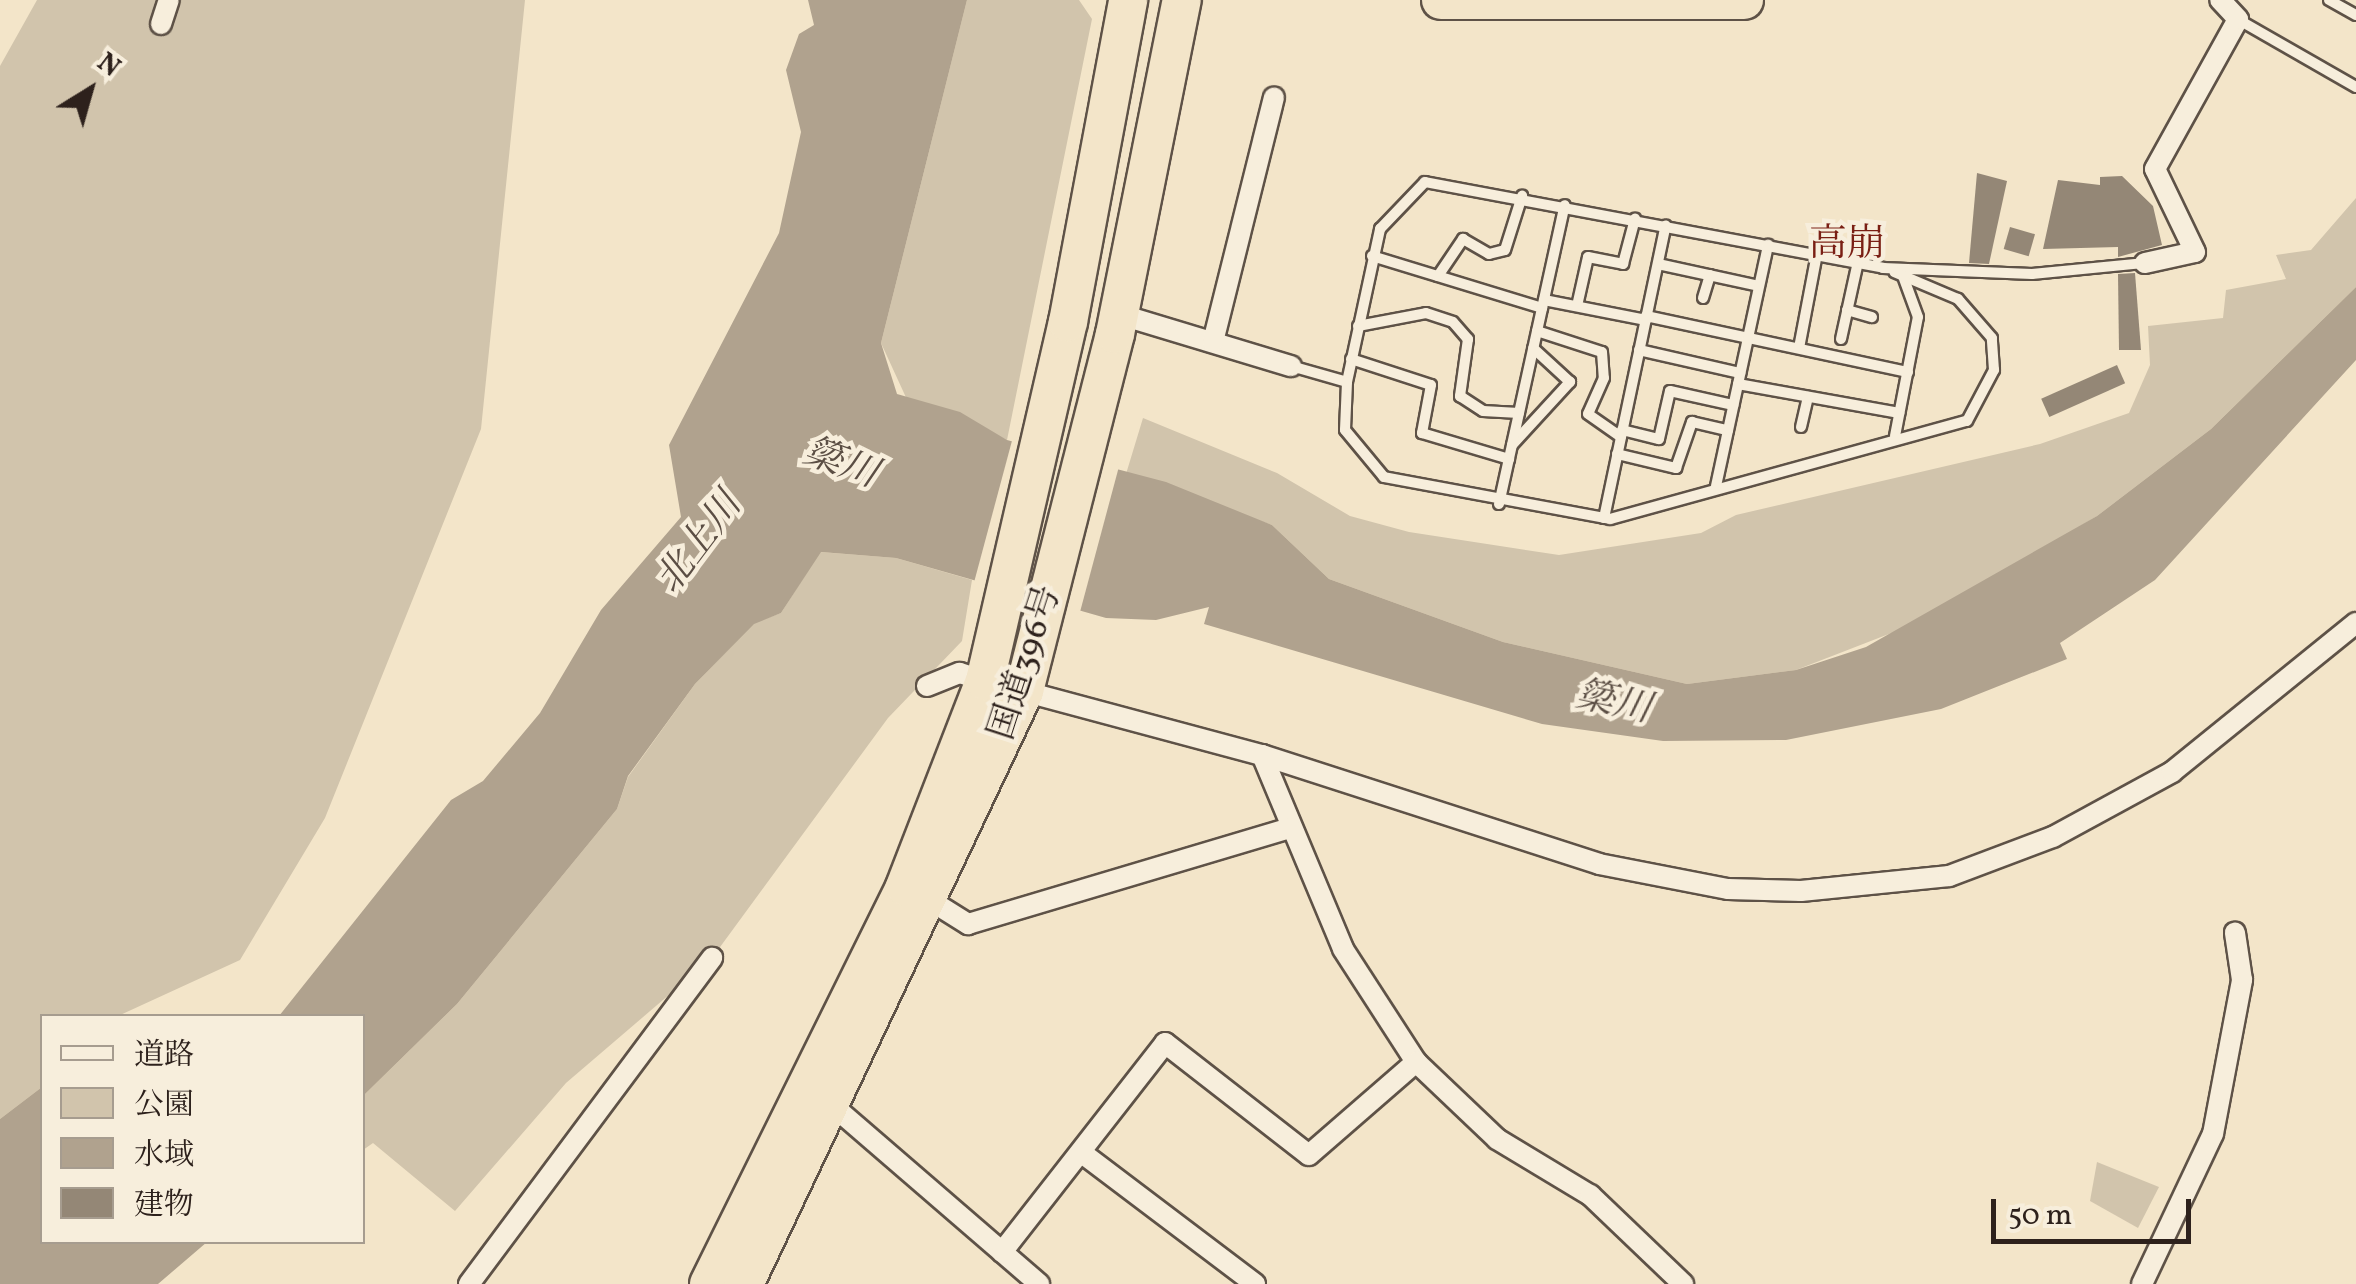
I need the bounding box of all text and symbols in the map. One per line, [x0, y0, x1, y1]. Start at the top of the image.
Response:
north arrow [40, 40, 140, 140]
text: N [88, 44, 128, 87]
district label: 高崩 [1809, 223, 1885, 269]
water label: 簗川 [796, 431, 884, 499]
water label: 北上川 [647, 485, 753, 603]
street label: 国道396号 [981, 581, 1071, 745]
water label: 簗川 [1571, 674, 1655, 734]
legend [40, 1014, 365, 1244]
text: 道路 [134, 1035, 194, 1077]
text: 公園 [134, 1085, 194, 1127]
text: 水域 [134, 1135, 194, 1177]
scale bar [1996, 1179, 2196, 1241]
text: 建物 [134, 1185, 194, 1227]
text: 50 m [2008, 1195, 2072, 1237]

